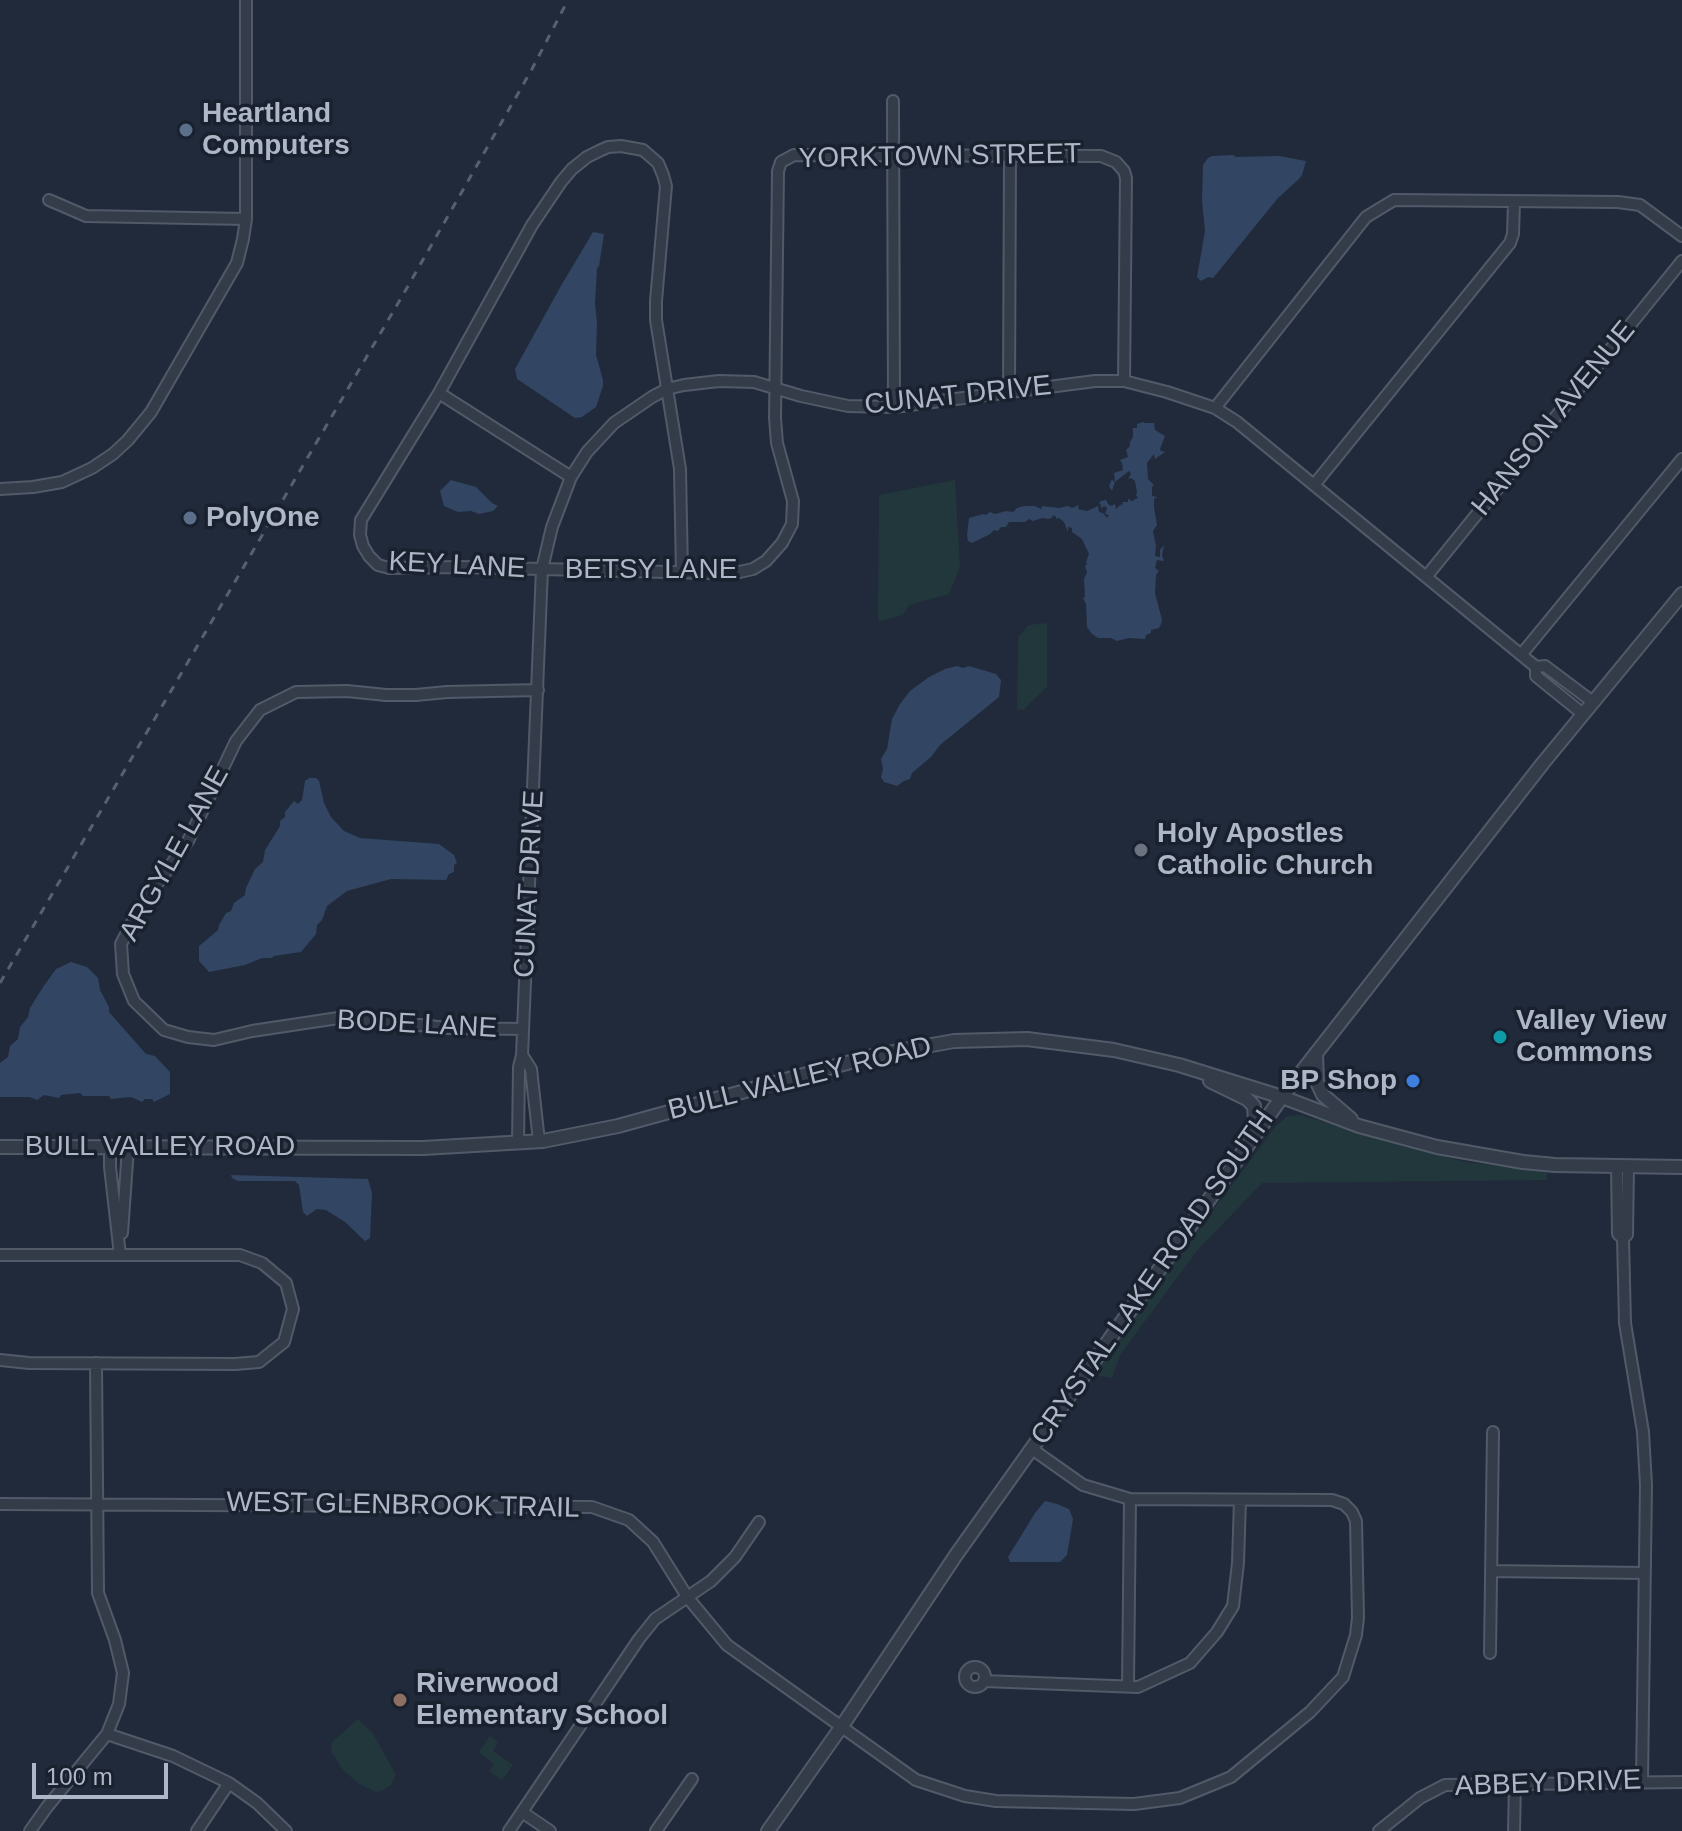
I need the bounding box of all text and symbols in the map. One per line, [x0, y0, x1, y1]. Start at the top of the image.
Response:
place label: Heartland Computers [202, 97, 350, 163]
marker: Heartland Computers [177, 121, 195, 139]
street label: YORKTOWN STREET [798, 138, 1082, 176]
street label: HANSON AVENUE [1465, 315, 1643, 523]
street label: CUNAT DRIVE [863, 369, 1053, 423]
place label: PolyOne [206, 501, 320, 535]
marker: PolyOne [181, 509, 199, 527]
street label: KEY LANE [388, 546, 526, 586]
street label: BETSY LANE [565, 553, 737, 587]
street label: ARGYLE LANE [113, 761, 237, 947]
street label: CUNAT DRIVE [508, 789, 552, 979]
place label: Holy Apostles Catholic Church [1157, 817, 1373, 883]
marker: Holy Apostles Catholic Church [1132, 841, 1150, 859]
street label: BODE LANE [336, 1004, 498, 1046]
place label: Valley View Commons [1516, 1004, 1666, 1070]
marker: Valley View Commons [1491, 1028, 1509, 1046]
street label: BULL VALLEY ROAD [665, 1030, 935, 1128]
place label: BP Shop [1280, 1064, 1397, 1098]
marker: BP Shop [1404, 1072, 1422, 1090]
street label: CRYSTAL LAKE ROAD SOUTH [1024, 1104, 1282, 1452]
street label: BULL VALLEY ROAD [25, 1130, 295, 1164]
street label: WEST GLENBROOK TRAIL [226, 1486, 580, 1526]
place label: Riverwood Elementary School [416, 1667, 668, 1733]
marker: Riverwood Elementary School [391, 1691, 409, 1709]
scale bar [36, 1747, 172, 1797]
text: 100 m [46, 1763, 113, 1790]
street label: ABBEY DRIVE [1454, 1764, 1642, 1804]

